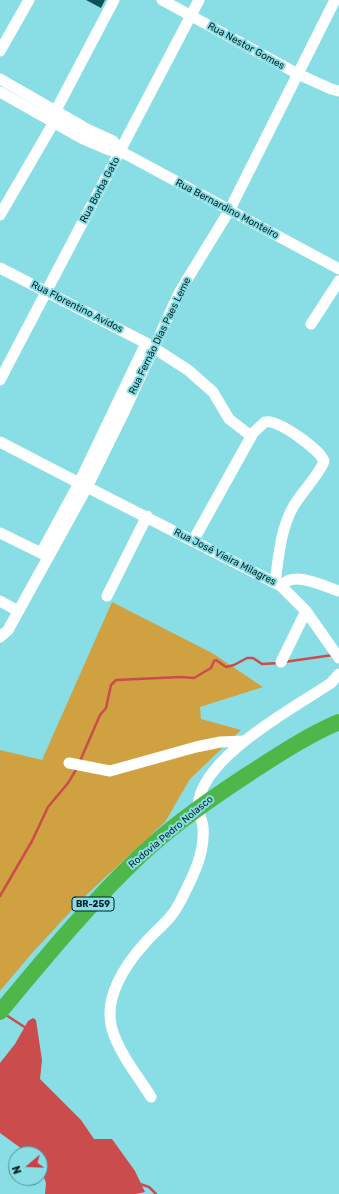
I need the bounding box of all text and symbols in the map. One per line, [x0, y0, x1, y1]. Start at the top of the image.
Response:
street label: Rua Nestor Gomes [205, 20, 287, 72]
street label: Rua Borba Gato [78, 155, 122, 225]
street label: Rua Bernardino Monteiro [173, 177, 281, 241]
street label: Rua Fernão Dias Paes Leme [126, 276, 194, 396]
street label: Rua Florentino Avidos [29, 279, 125, 335]
street label: Rua José Vieira Milagres [172, 526, 278, 588]
street label: Rodovia Pedro Nolasco [126, 793, 216, 871]
road number: BR-259 [72, 897, 114, 911]
north arrow [8, 1146, 48, 1186]
text: N [10, 1164, 25, 1176]

